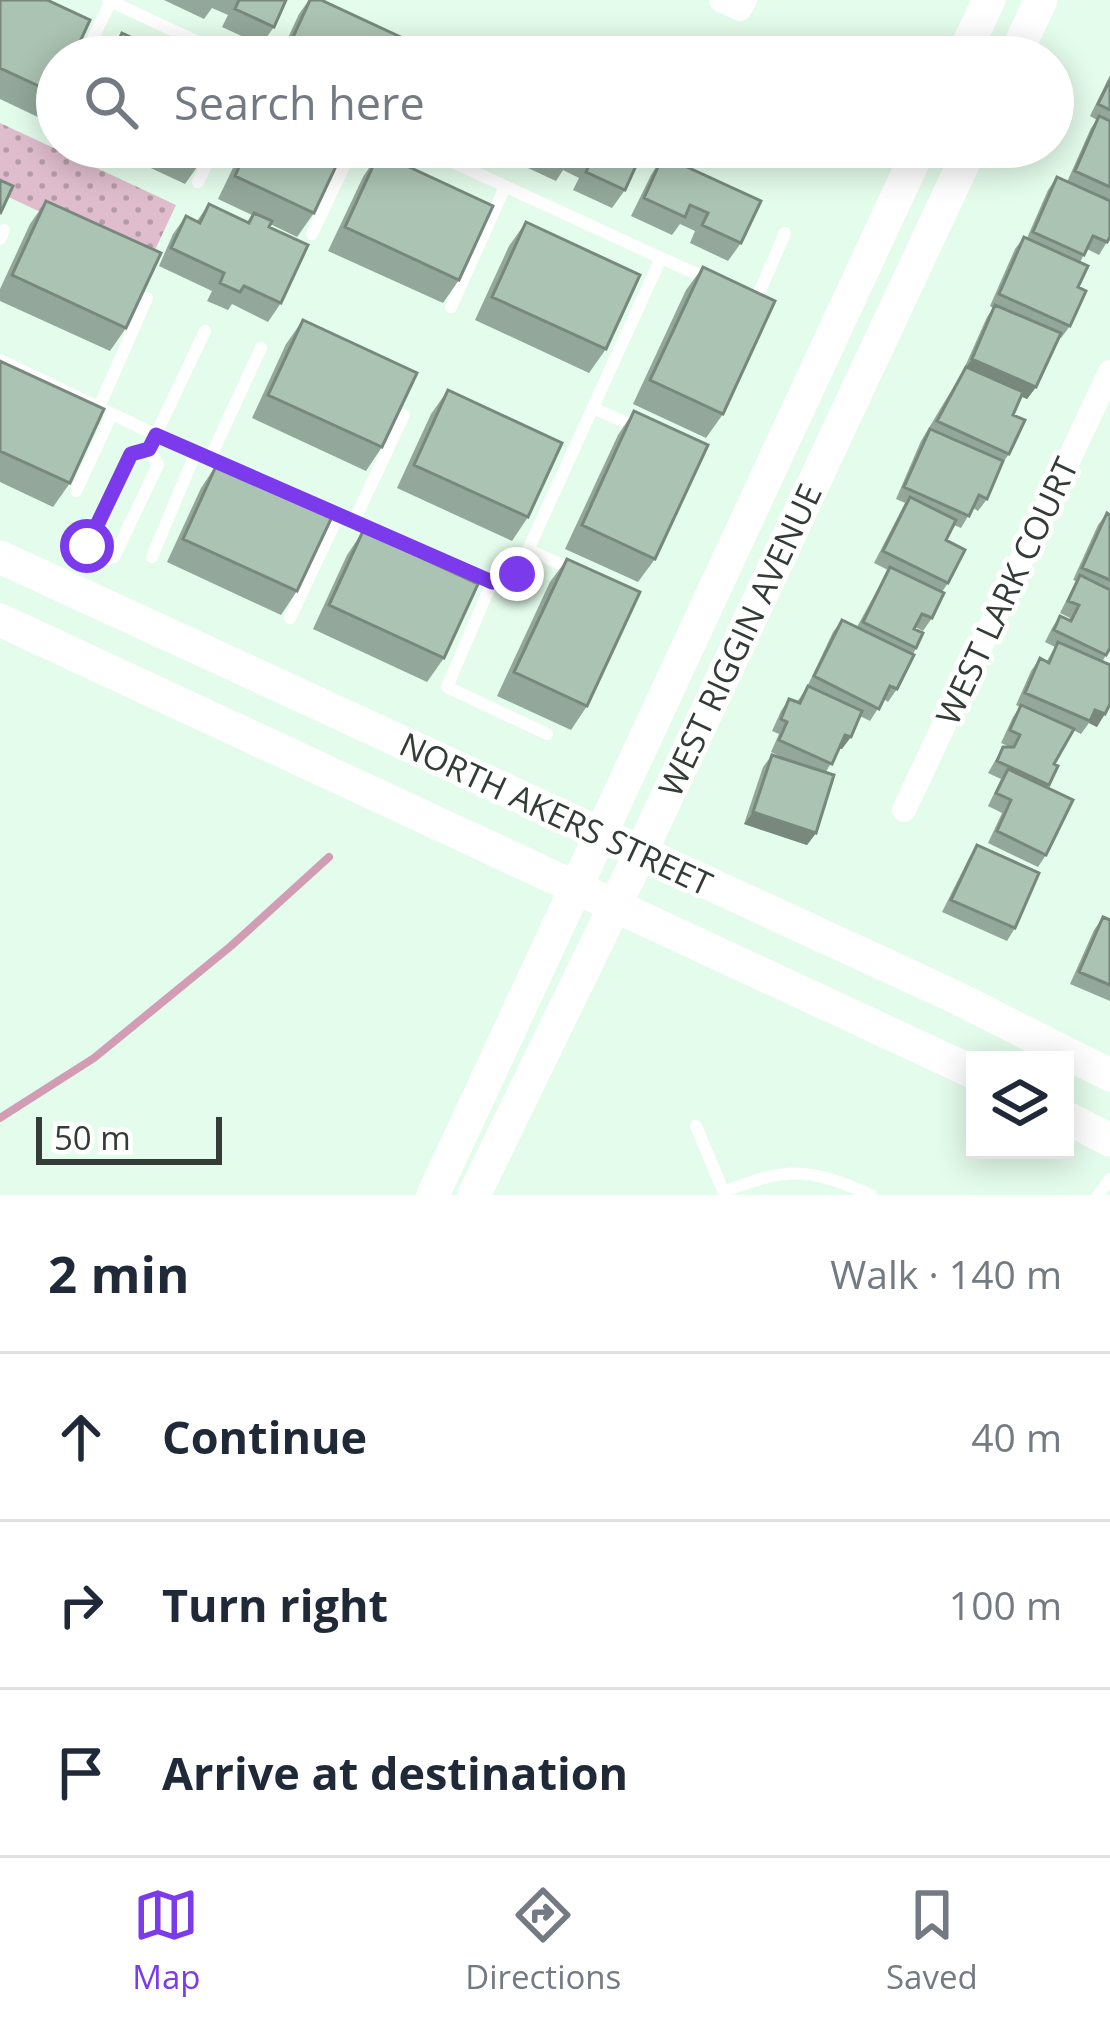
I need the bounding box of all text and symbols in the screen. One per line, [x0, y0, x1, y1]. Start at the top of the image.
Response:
search box [36, 36, 1074, 168]
icon: search [78, 69, 144, 135]
text: Search here [174, 72, 425, 133]
street label: WEST LARK COURT [925, 450, 1088, 732]
street label: WEST RIGGIN AVENUE [647, 476, 832, 803]
route start [60, 519, 114, 573]
route end [490, 547, 544, 601]
street label: NORTH AKERS STREET [393, 721, 720, 906]
map controls [966, 1051, 1074, 1159]
button: layers [966, 1051, 1074, 1159]
scale bar [36, 1111, 222, 1164]
text: 50 m [54, 1115, 131, 1160]
text: 2 min [48, 1238, 190, 1308]
text: Walk · 140 m [830, 1247, 1062, 1300]
icon: ahead [48, 1404, 114, 1470]
text: Continue [162, 1406, 367, 1467]
text: 40 m [971, 1410, 1062, 1463]
icon: right [48, 1572, 114, 1638]
text: Turn right [162, 1574, 388, 1635]
text: 100 m [949, 1578, 1062, 1631]
icon: arrive [48, 1740, 114, 1806]
text: Arrive at destination [162, 1742, 628, 1803]
tab: Map [132, 1882, 201, 1999]
tab: Directions [465, 1882, 621, 1999]
tab: Saved [886, 1882, 978, 1999]

